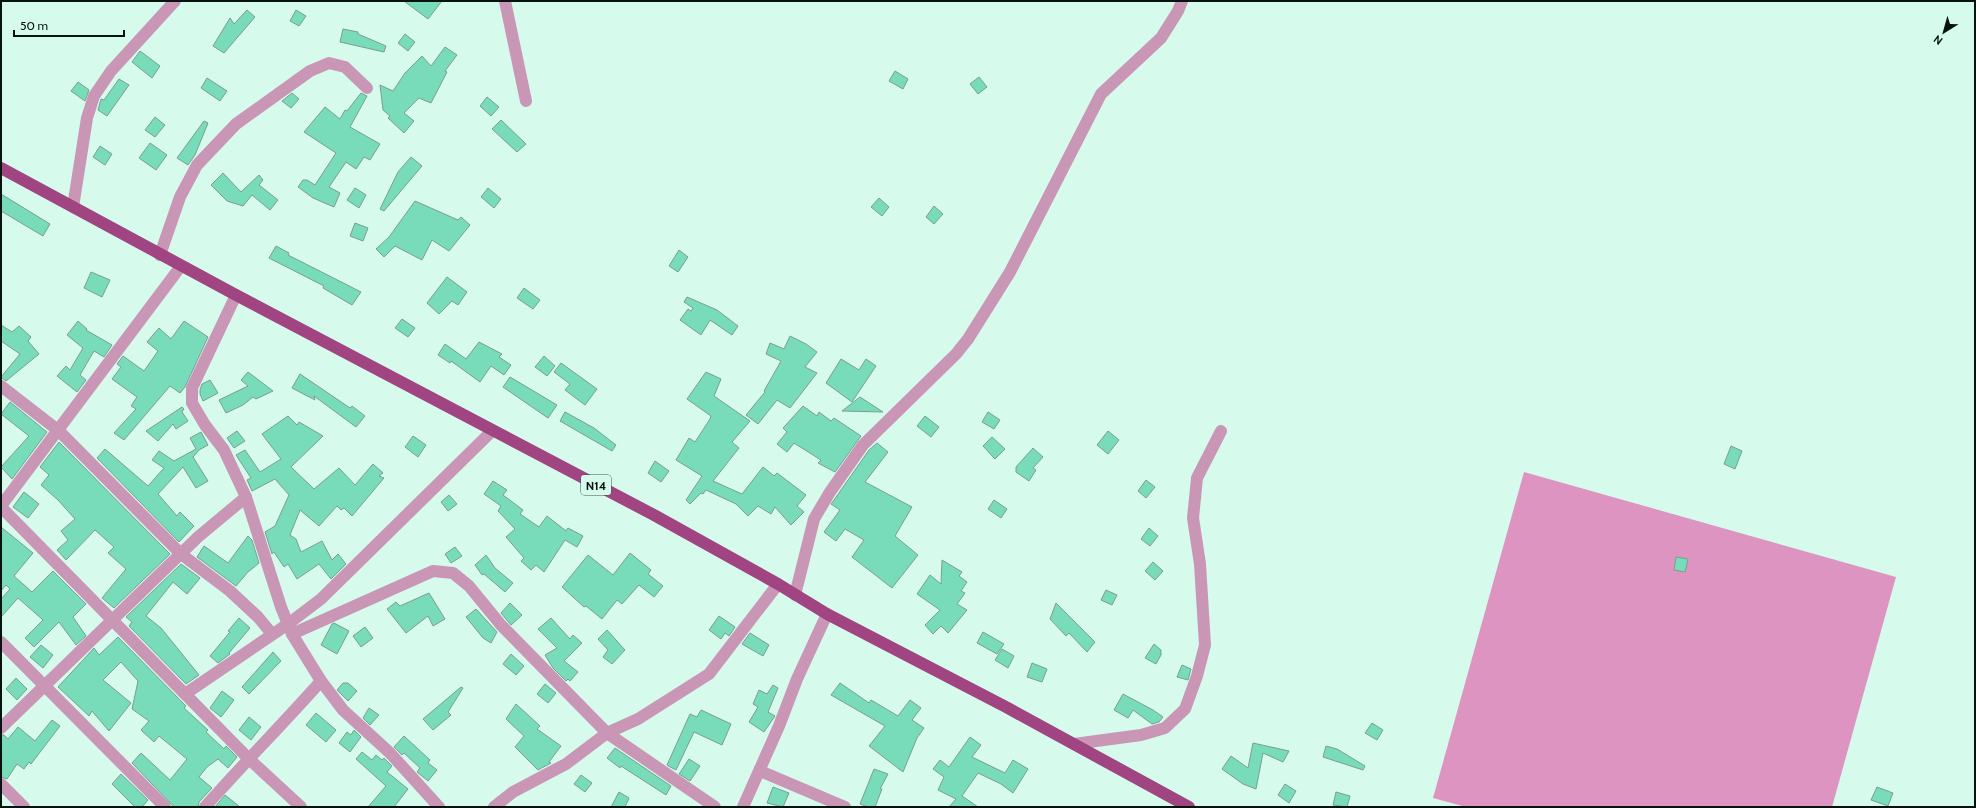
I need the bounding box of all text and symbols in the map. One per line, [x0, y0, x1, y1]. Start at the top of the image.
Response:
scale bar [14, 12, 124, 38]
north arrow [1924, 12, 1964, 52]
text: 50 m [20, 18, 48, 33]
text: N [1931, 32, 1945, 48]
road number: N14 [581, 475, 611, 495]

